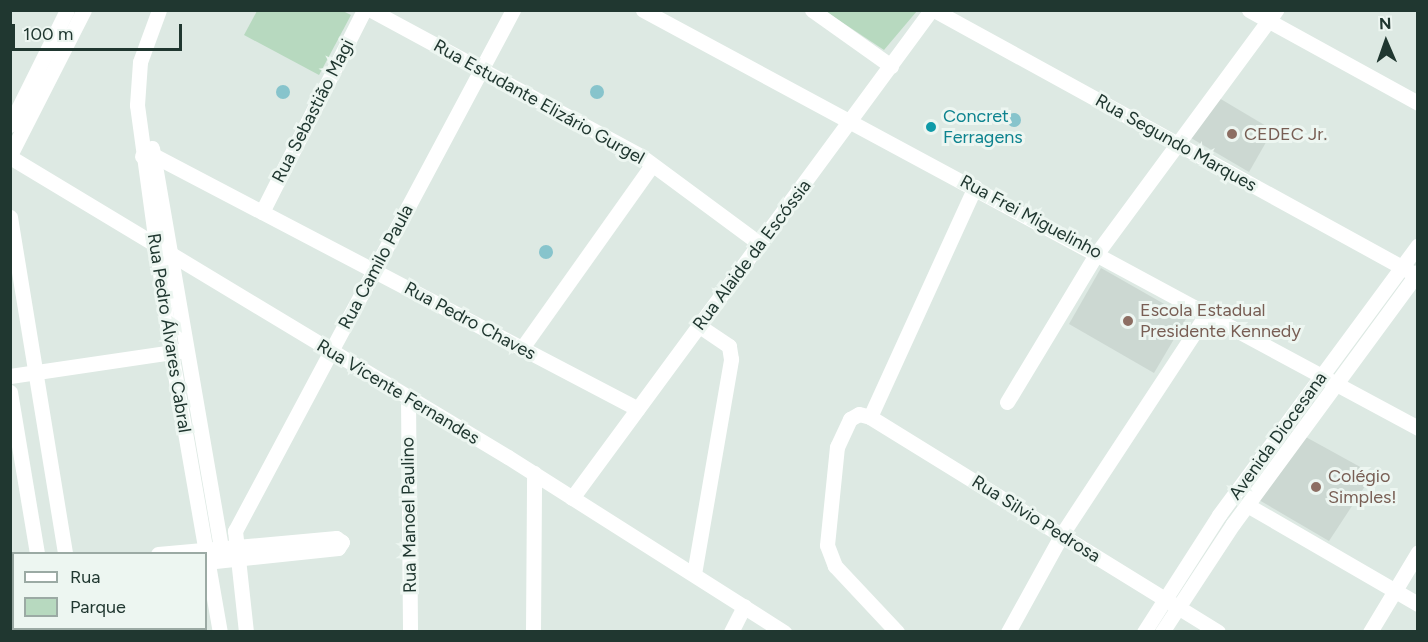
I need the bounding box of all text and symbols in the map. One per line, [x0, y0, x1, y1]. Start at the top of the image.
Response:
scale bar [15, 12, 184, 50]
north arrow [1356, 12, 1416, 72]
text: N [1379, 14, 1392, 33]
text: 100 m [23, 23, 73, 45]
street label: Rua Estudante Elizário Gurgel [430, 35, 648, 169]
street label: Rua Sebastião Magi [267, 36, 359, 186]
street label: Rua Segundo Marques [1092, 90, 1260, 196]
place label: Concret Ferragens [943, 106, 1023, 148]
marker: Concret Ferragens [924, 120, 938, 134]
place label: CEDEC Jr. [1244, 123, 1327, 145]
marker: CEDEC Jr. [1225, 127, 1239, 141]
street label: Rua Frei Miguelinho [956, 170, 1106, 264]
street label: Rua Alaide da Escóssia [688, 176, 816, 334]
street label: Rua Camilo Paula [334, 201, 418, 333]
street label: Rua Pedro Álvares Cabral [143, 232, 195, 434]
street label: Rua Pedro Chaves [400, 277, 540, 365]
place label: Escola Estadual Presidente Kennedy [1140, 300, 1301, 342]
marker: Escola Estadual Presidente Kennedy [1121, 314, 1135, 328]
street label: Rua Vicente Fernandes [313, 335, 483, 449]
street label: Avenida Diocesana [1224, 368, 1332, 504]
street label: Rua Manoel Paulino [397, 437, 421, 593]
place label: Colégio Simples! [1328, 466, 1397, 508]
street label: Rua Silvio Pedrosa [968, 471, 1104, 567]
marker: Colégio Simples! [1309, 480, 1323, 494]
legend [12, 552, 207, 630]
text: Rua [70, 566, 101, 588]
text: Parque [70, 596, 126, 618]

